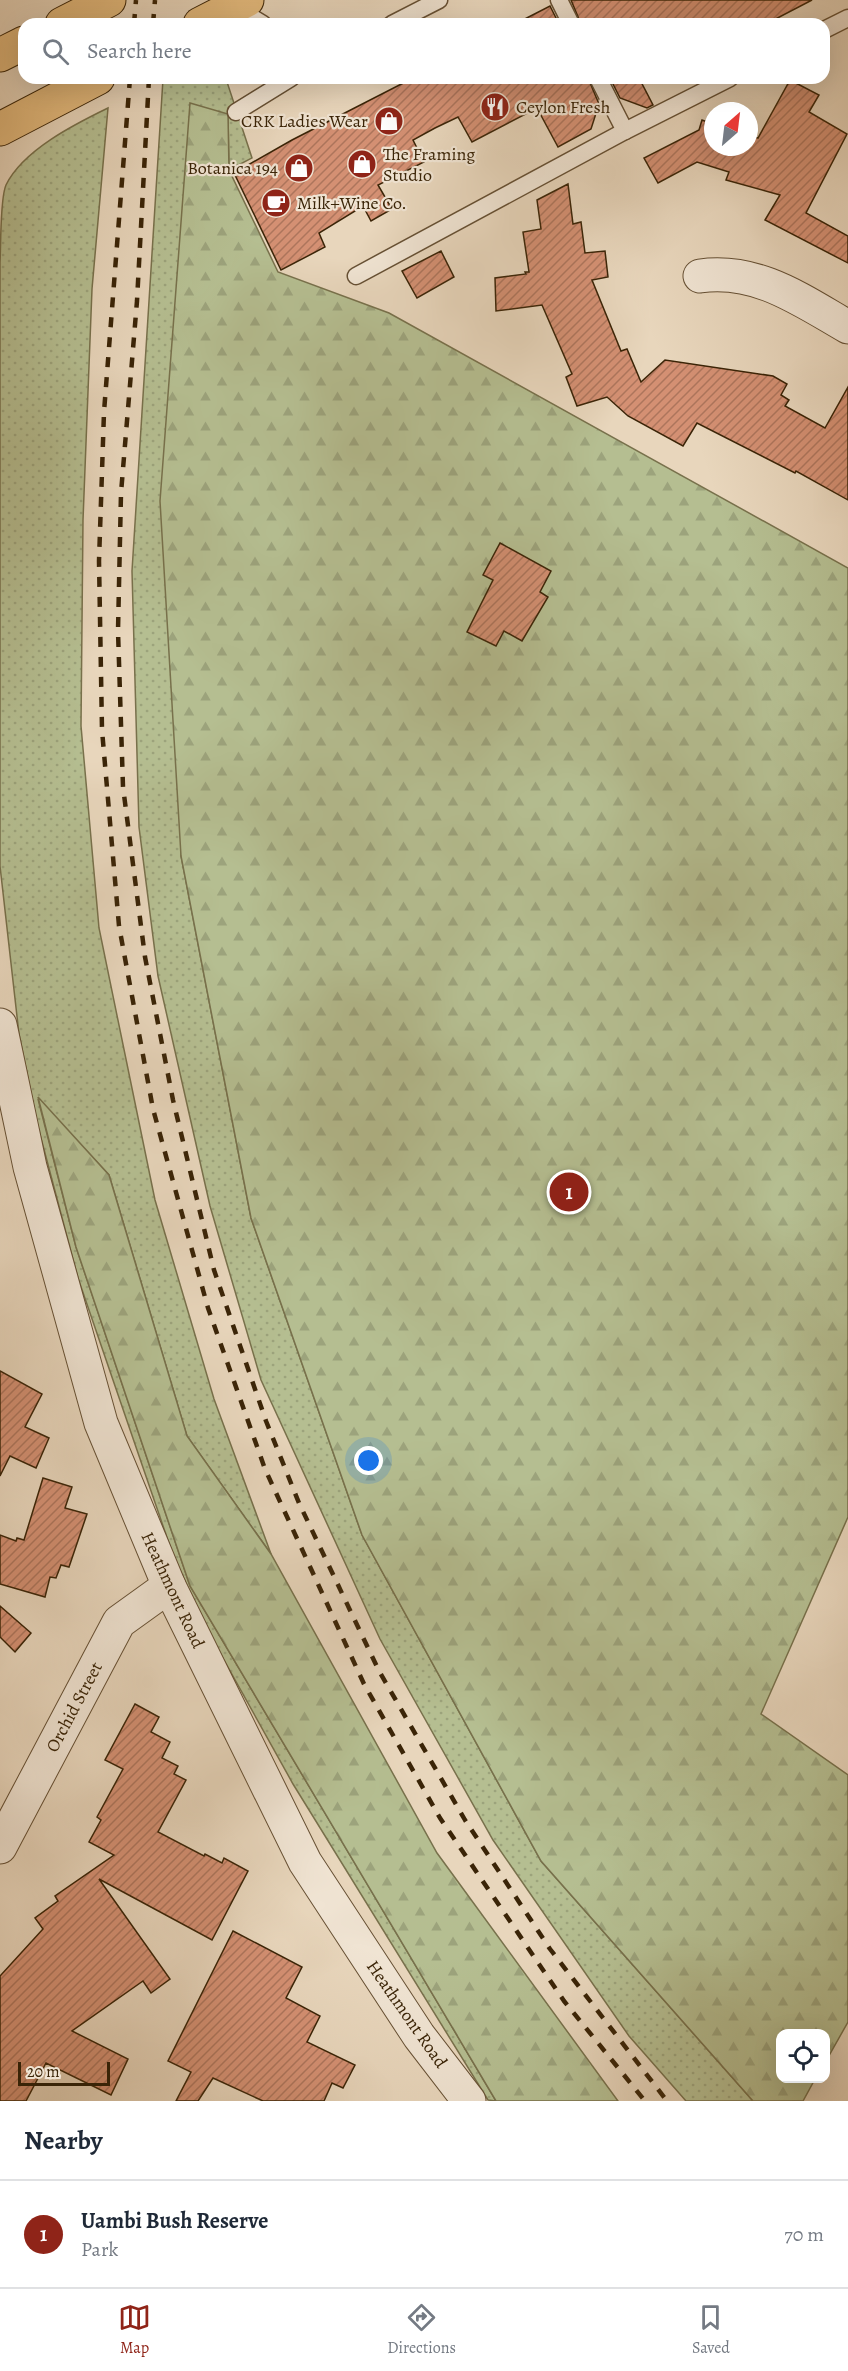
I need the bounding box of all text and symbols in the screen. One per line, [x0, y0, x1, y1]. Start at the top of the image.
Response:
search box [18, 18, 830, 84]
icon: search [39, 35, 72, 68]
text: Search here [87, 36, 192, 66]
restaurant icon: Ceylon Fresh [479, 91, 511, 123]
place label: Ceylon Fresh [516, 95, 611, 119]
north arrow [704, 102, 758, 156]
shop icon: CRK Ladies Wear [373, 105, 405, 137]
place label: CRK Ladies Wear [241, 109, 368, 133]
place label: The Framing Studio [383, 142, 475, 187]
shop icon: The Framing Studio [346, 148, 378, 180]
shop icon: Botanica 194 [283, 152, 315, 184]
place label: Botanica 194 [187, 156, 278, 180]
cafe icon: Milk+Wine Co. [260, 187, 292, 219]
place label: Milk+Wine Co. [297, 191, 407, 215]
pin: 1 [550, 1170, 588, 1214]
your location [354, 1446, 383, 1475]
street label: Heathmont Road [135, 1528, 211, 1652]
street label: Orchid Street [40, 1658, 108, 1756]
street label: Heathmont Road [361, 1956, 453, 2073]
map controls [776, 2029, 830, 2083]
button: locate [776, 2029, 830, 2083]
scale bar [18, 2059, 110, 2086]
text: 20 m [27, 2061, 60, 2083]
text: Nearby [24, 2123, 103, 2158]
text: Uambi Bush Reserve [81, 2206, 268, 2236]
text: 1 [40, 2221, 47, 2248]
text: 70 m [784, 2221, 824, 2248]
text: Park [81, 2236, 119, 2263]
tab: Map [118, 2301, 151, 2359]
tab: Directions [387, 2301, 456, 2359]
tab: Saved [692, 2301, 730, 2359]

